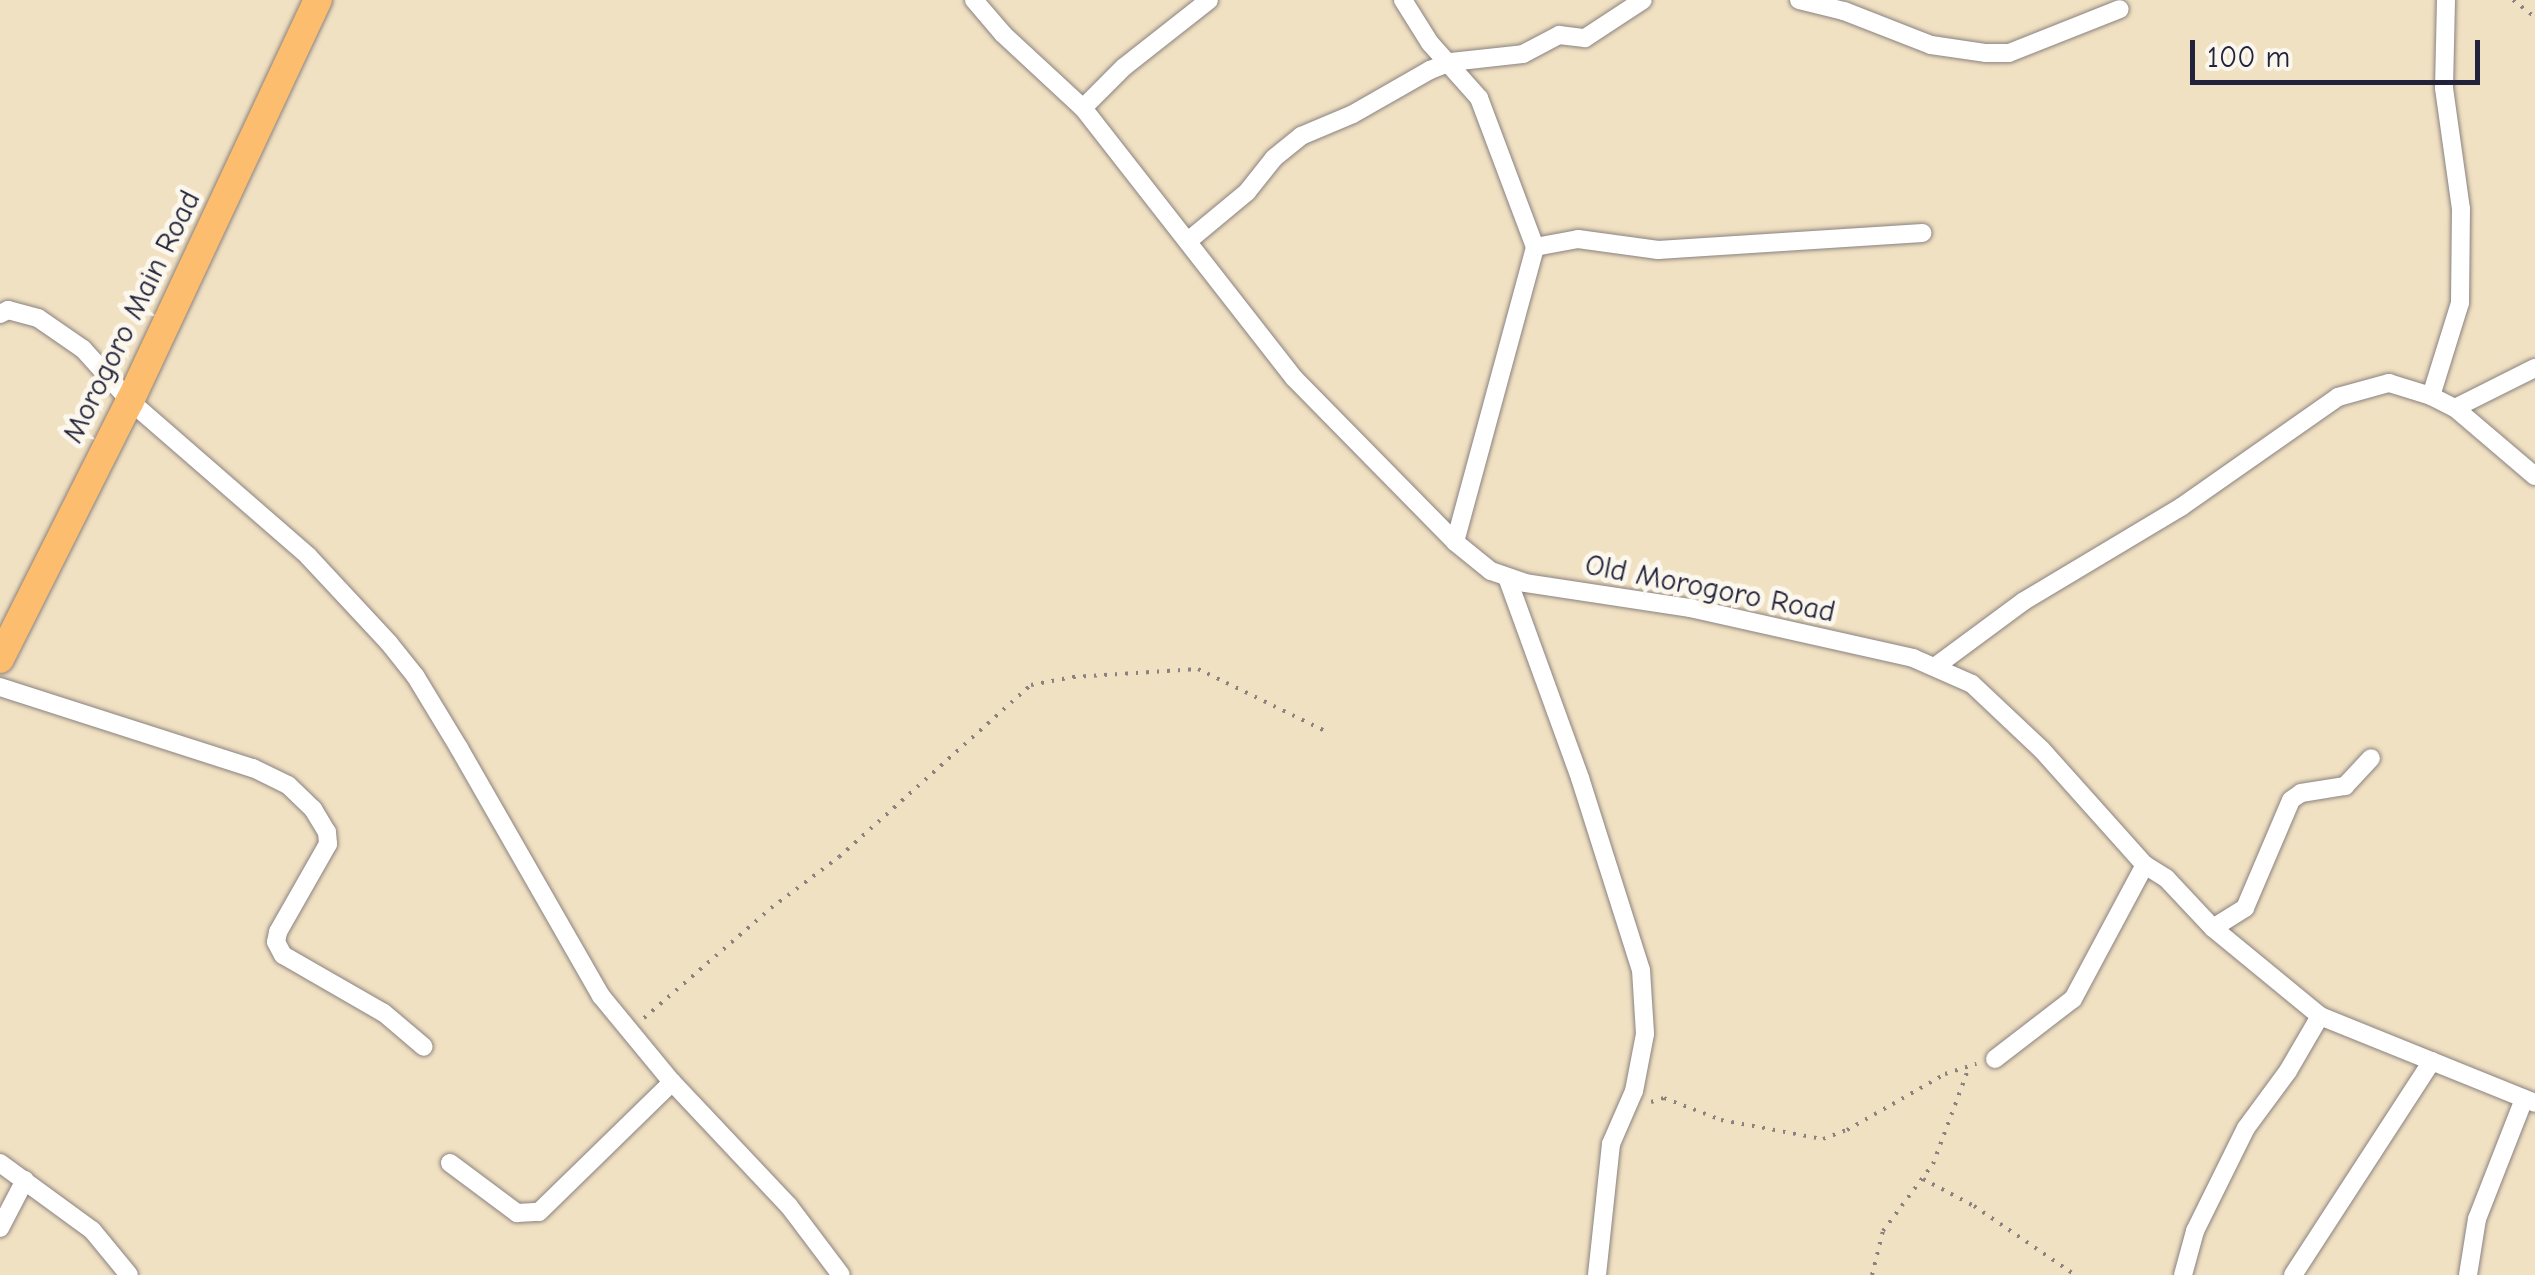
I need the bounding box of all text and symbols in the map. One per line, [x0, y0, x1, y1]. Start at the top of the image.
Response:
scale bar [2195, 20, 2485, 82]
text: 100 m [2207, 40, 2290, 75]
street label: Morogoro Main Road [55, 185, 209, 449]
street label: Old Morogoro Road [1582, 547, 1838, 631]

